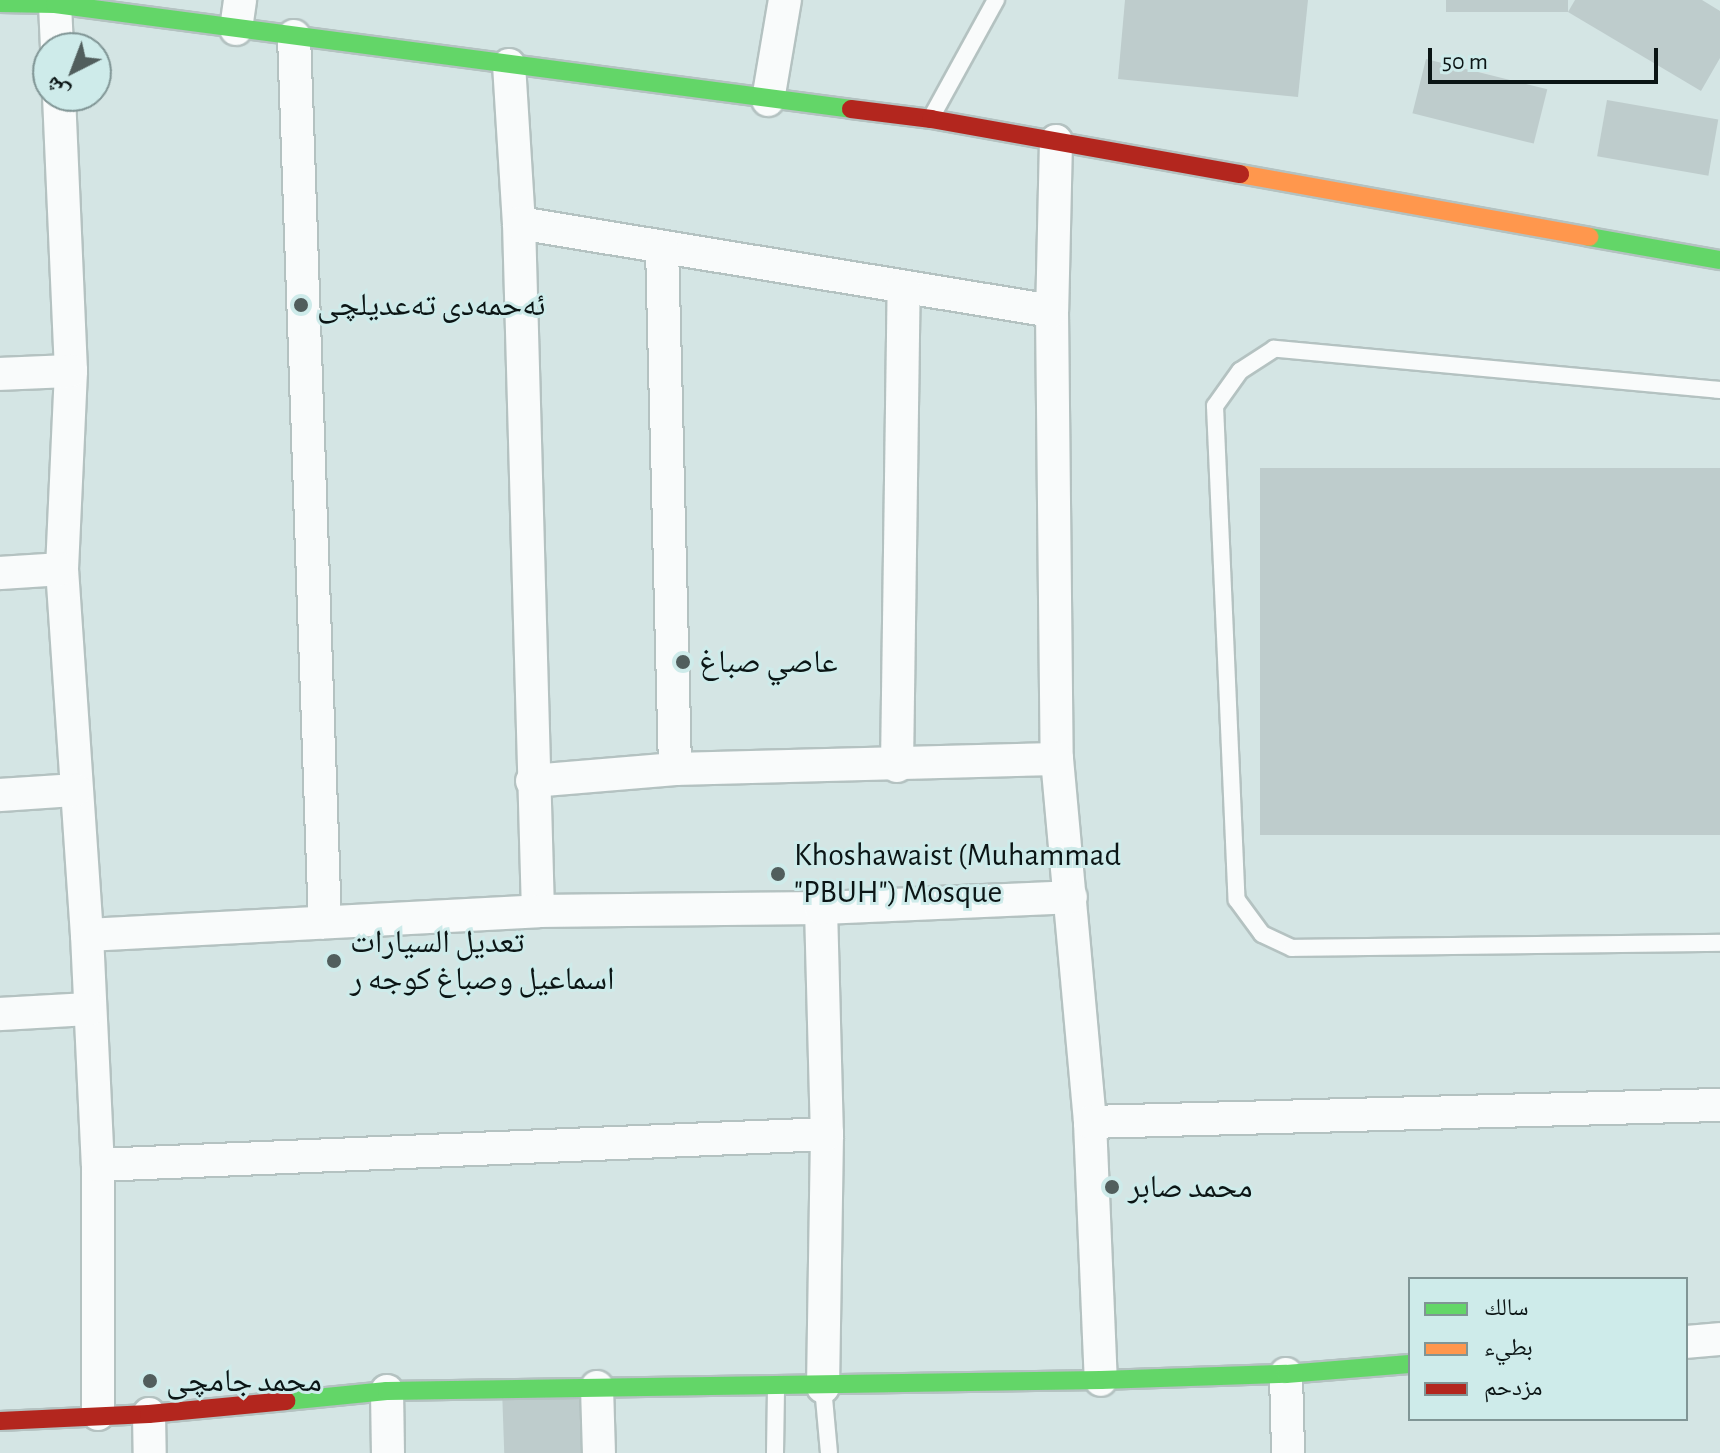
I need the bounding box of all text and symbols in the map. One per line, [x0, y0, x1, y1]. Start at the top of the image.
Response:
north arrow [32, 32, 112, 112]
scale bar [1432, 32, 1662, 82]
text: 50 m [1442, 50, 1488, 74]
text: ش [41, 72, 73, 104]
place label: ئەحمەدی تەعدیلچی [317, 286, 545, 324]
marker: ئەحمەدی تەعدیلچی [292, 296, 310, 314]
place label: عاصي صباغ [699, 643, 838, 681]
marker: عاصي صباغ [674, 653, 692, 671]
place label: Khoshawaist (Muhammad "PBUH") Mosque [794, 837, 1121, 912]
marker: Khoshawaist (Muhammad "PBUH") Mosque [769, 865, 787, 883]
place label: تعديل السيارات اسماعيل وصباغ كوجه ر [350, 924, 615, 999]
marker: تعديل السيارات اسماعيل وصباغ كوجه ر [325, 952, 343, 970]
place label: محمد صابر [1128, 1168, 1253, 1206]
marker: محمد صابر [1103, 1178, 1121, 1196]
legend [1408, 1277, 1688, 1421]
text: سالك [1484, 1296, 1529, 1320]
text: بطيء [1484, 1336, 1533, 1360]
place label: محمد جامچی [166, 1362, 322, 1400]
marker: محمد جامچی [141, 1372, 159, 1390]
text: مزدحم [1484, 1376, 1543, 1400]

